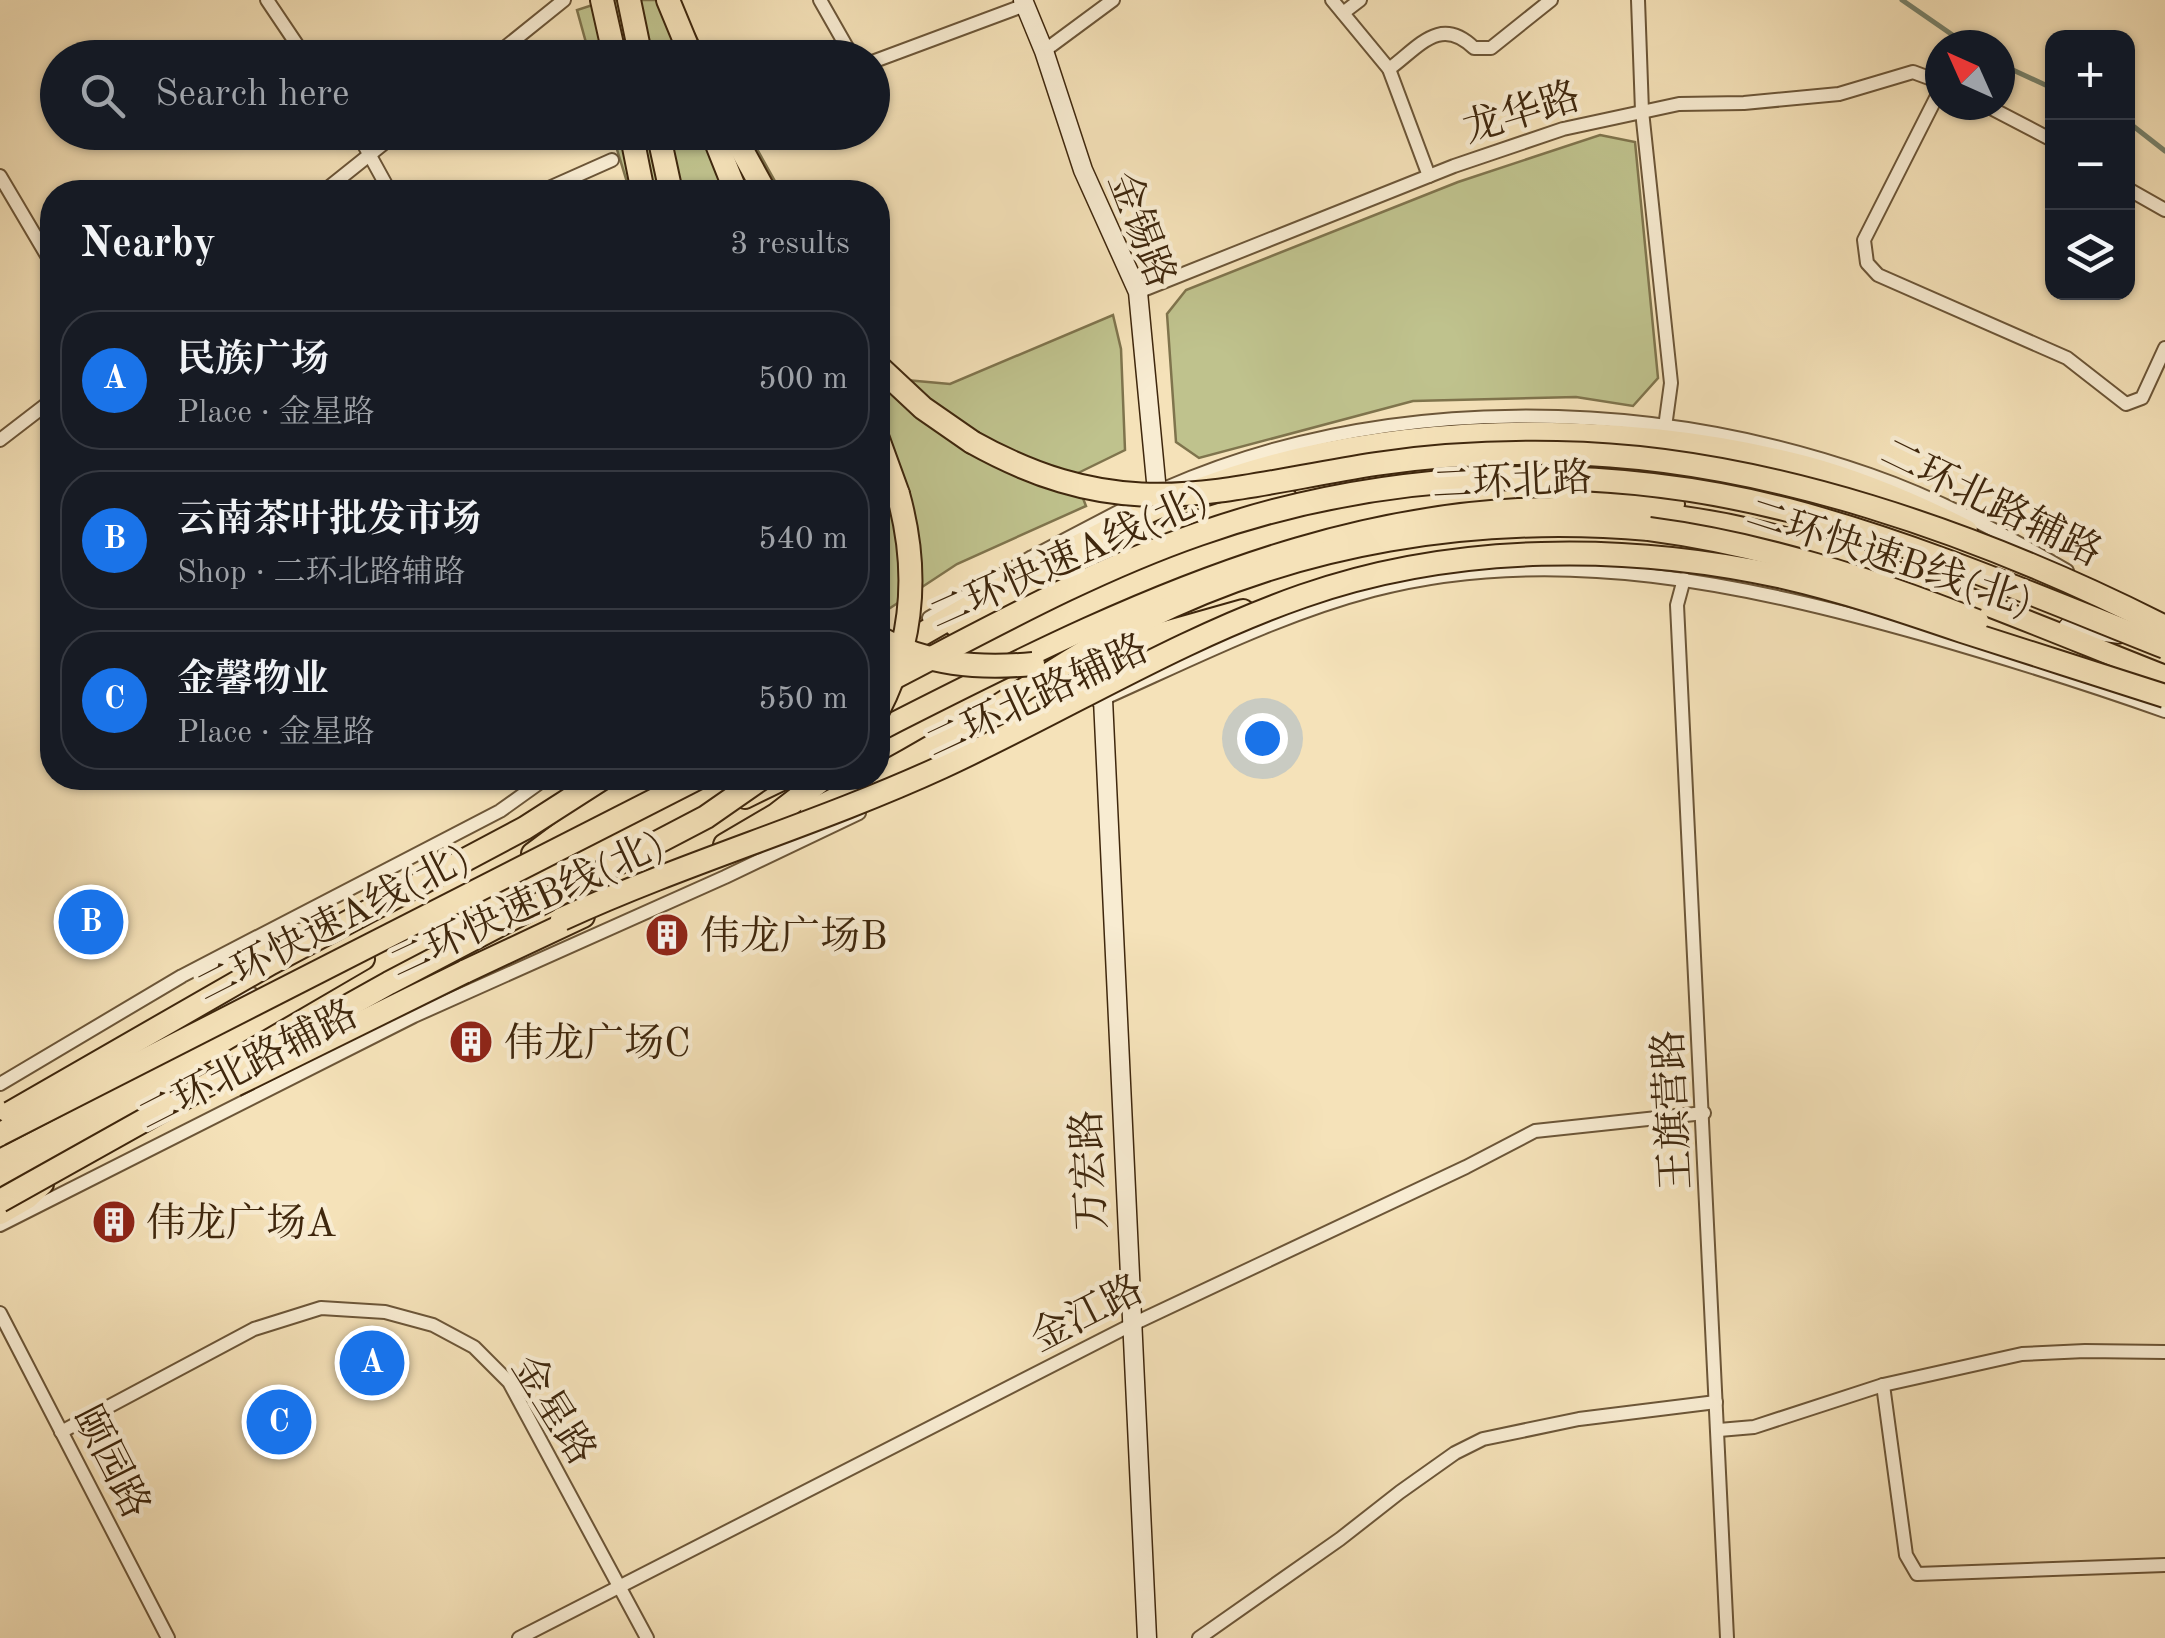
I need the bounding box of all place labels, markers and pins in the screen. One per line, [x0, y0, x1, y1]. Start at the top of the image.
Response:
pin: B [58, 884, 124, 960]
building icon: 伟龙广场B [644, 912, 690, 958]
place label: 伟龙广场B [700, 915, 888, 959]
building icon: 伟龙广场C [448, 1019, 494, 1065]
place label: 伟龙广场C [504, 1022, 691, 1066]
building icon: 伟龙广场A [91, 1199, 137, 1245]
place label: 伟龙广场A [146, 1202, 337, 1246]
pin: A [340, 1326, 404, 1400]
pin: C [246, 1384, 312, 1460]

